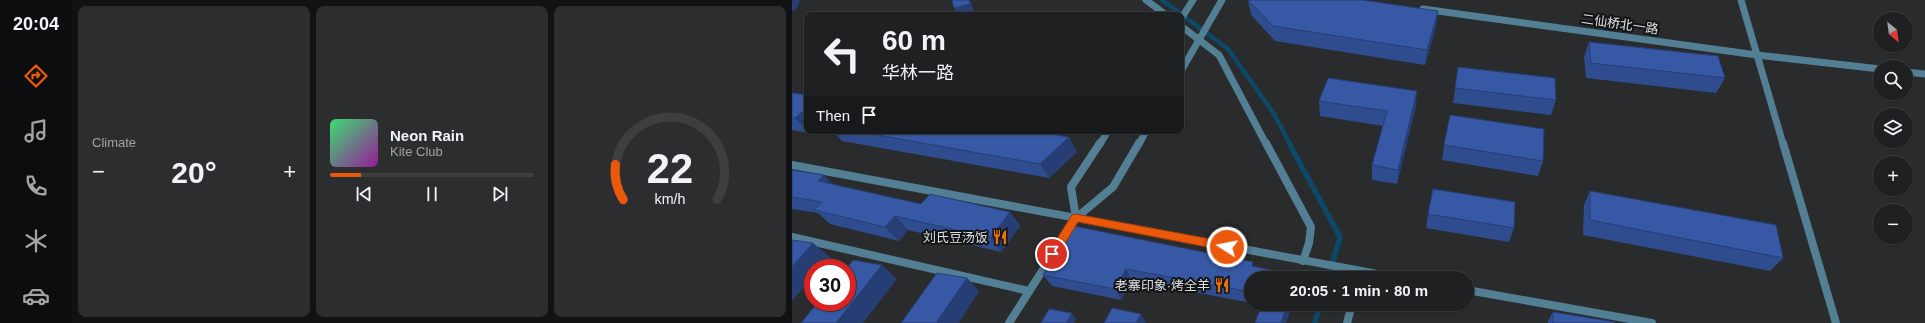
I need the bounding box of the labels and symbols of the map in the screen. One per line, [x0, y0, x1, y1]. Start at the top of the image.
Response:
street label: 二仙桥北一路 [1580, 11, 1660, 37]
north arrow [1873, 12, 1913, 52]
position arrow [1206, 226, 1248, 268]
restaurant icon: 刘氏豆汤饭 [991, 228, 1009, 246]
place label: 刘氏豆汤饭 [923, 230, 988, 245]
pin [1035, 237, 1069, 271]
speed limit sign: 30 [804, 259, 856, 311]
restaurant icon: 老寨印象·烤全羊 [1213, 276, 1231, 294]
place label: 老寨印象·烤全羊 [1115, 278, 1210, 293]

